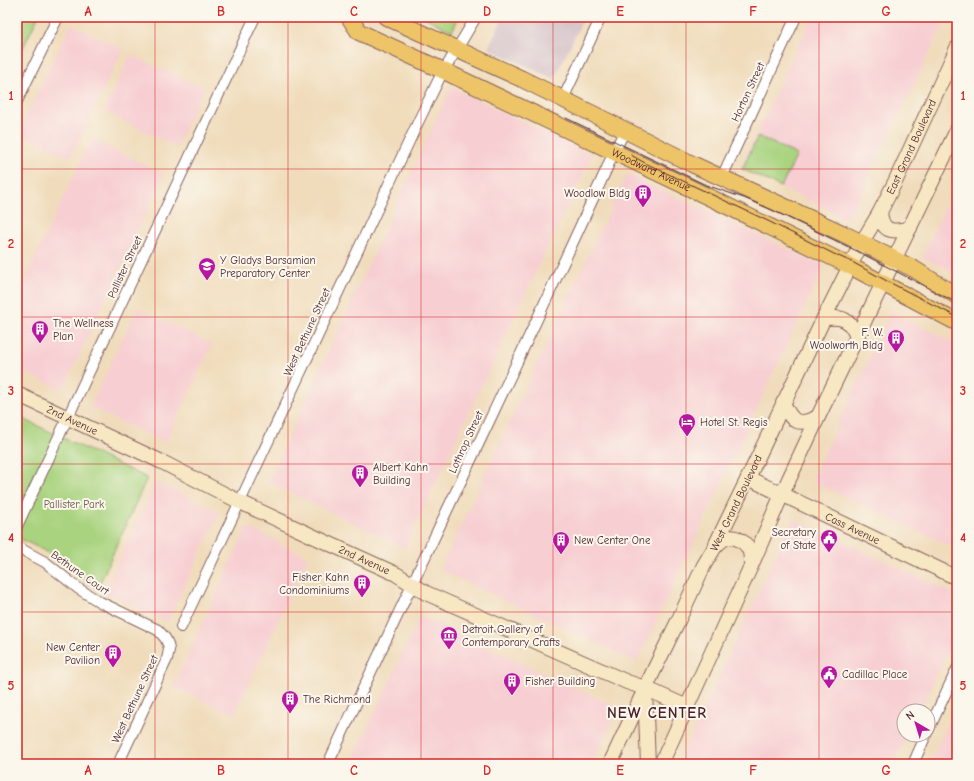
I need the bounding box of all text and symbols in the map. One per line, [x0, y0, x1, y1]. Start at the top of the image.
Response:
text: A [84, 4, 92, 19]
text: B [217, 4, 225, 19]
text: C [350, 4, 358, 19]
text: D [483, 4, 491, 19]
text: E [616, 4, 624, 19]
text: F [749, 4, 757, 19]
text: G [881, 4, 891, 19]
street label: Horton Street [729, 59, 768, 124]
text: 1 [8, 88, 14, 103]
text: 1 [960, 88, 966, 103]
street label: East Grand Boulevard [883, 97, 939, 196]
street label: Woodward Avenue [610, 145, 693, 194]
building icon: Woodlow Bldg [633, 183, 653, 208]
place label: Woodlow Bldg [564, 187, 630, 200]
street label: Pallister Street [105, 233, 145, 300]
text: 2 [8, 236, 14, 251]
text: 2 [960, 236, 966, 251]
place label: Y Gladys Barsamian Preparatory Center [220, 254, 316, 280]
school or university icon: Y Gladys Barsamian Preparatory Center [197, 256, 217, 281]
street label: West Bethune Street [281, 285, 333, 378]
place label: The Wellness Plan [53, 317, 114, 343]
building icon: The Wellness Plan [30, 319, 50, 344]
place label: F. W. Woolworth Bldg [810, 326, 883, 352]
building icon: F. W. Woolworth Bldg [886, 328, 906, 353]
text: 3 [8, 383, 14, 398]
text: 3 [960, 383, 966, 398]
street label: 2nd Avenue [45, 402, 100, 438]
street label: Lothrop Street [446, 408, 486, 475]
hotel icon: Hotel St. Regis [677, 412, 697, 437]
place label: Hotel St. Regis [700, 416, 768, 429]
street label: West Grand Boulevard [707, 452, 765, 553]
place label: Albert Kahn Building [373, 461, 428, 487]
building icon: Albert Kahn Building [350, 463, 370, 488]
park label: Pallister Park [44, 498, 105, 511]
street label: Cass Avenue [823, 510, 882, 547]
place label: Secretary of State [772, 526, 816, 552]
public building icon: Secretary of State [819, 528, 839, 553]
text: 4 [8, 530, 14, 545]
building icon: New Center One [551, 530, 571, 555]
text: 4 [960, 530, 966, 545]
place label: New Center One [574, 534, 651, 547]
street label: 2nd Avenue [337, 542, 393, 577]
street label: Bethune Court [48, 548, 112, 598]
place label: Fisher Kahn Condominiums [279, 571, 349, 597]
building icon: Fisher Kahn Condominiums [352, 573, 372, 598]
place label: Detroit Gallery of Contemporary Crafts [462, 623, 560, 649]
museum icon: Detroit Gallery of Contemporary Crafts [439, 625, 459, 650]
place label: New Center Pavilion [46, 641, 101, 667]
building icon: New Center Pavilion [103, 643, 123, 668]
street label: West Bethune Street [109, 652, 161, 745]
public building icon: Cadillac Place [819, 664, 839, 689]
place label: Cadillac Place [842, 668, 908, 681]
building icon: Fisher Building [502, 671, 522, 696]
place label: Fisher Building [525, 675, 595, 688]
text: 5 [8, 678, 15, 693]
text: 5 [960, 678, 967, 693]
building icon: The Richmond [280, 689, 300, 714]
place label: The Richmond [303, 693, 371, 706]
north arrow [896, 703, 936, 743]
district label: NEW CENTER [607, 704, 707, 722]
text: N [903, 708, 917, 723]
text: A [84, 763, 92, 778]
text: B [217, 763, 225, 778]
text: C [350, 763, 358, 778]
text: D [483, 763, 491, 778]
text: E [616, 763, 624, 778]
text: F [749, 763, 757, 778]
text: G [881, 763, 891, 778]

